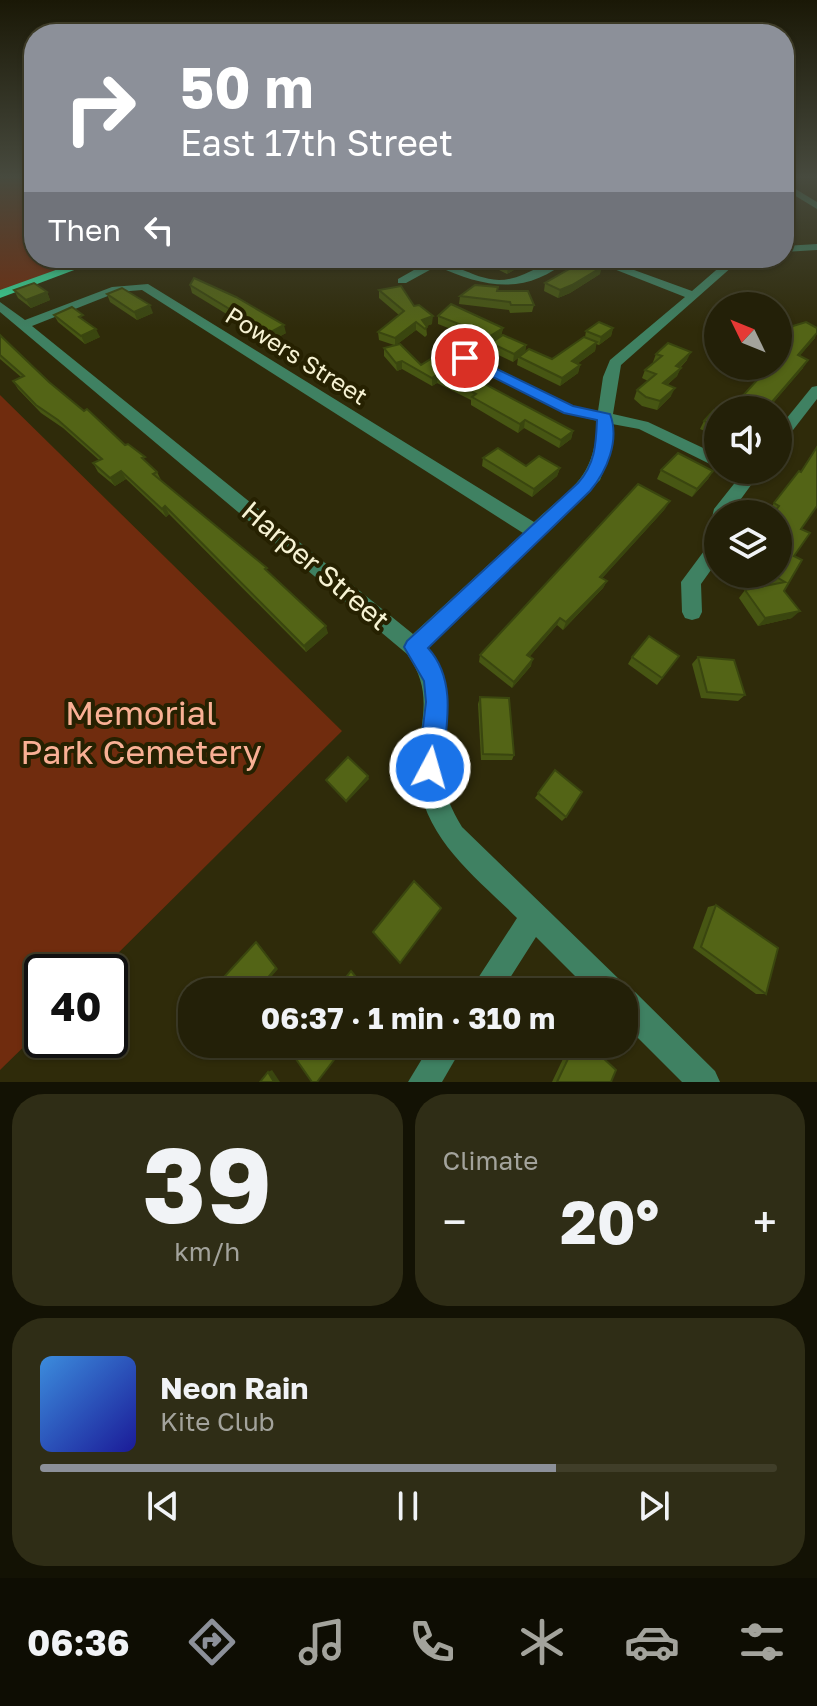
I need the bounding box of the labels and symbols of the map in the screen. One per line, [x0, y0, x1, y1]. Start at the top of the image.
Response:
north arrow [704, 292, 792, 380]
street label: Powers Street [221, 300, 373, 410]
pin [431, 324, 499, 392]
street label: Harper Street [236, 494, 396, 636]
park label: Memorial Park Cemetery [20, 692, 262, 771]
position arrow [388, 726, 472, 810]
speed limit sign: 40 [24, 954, 128, 1058]

